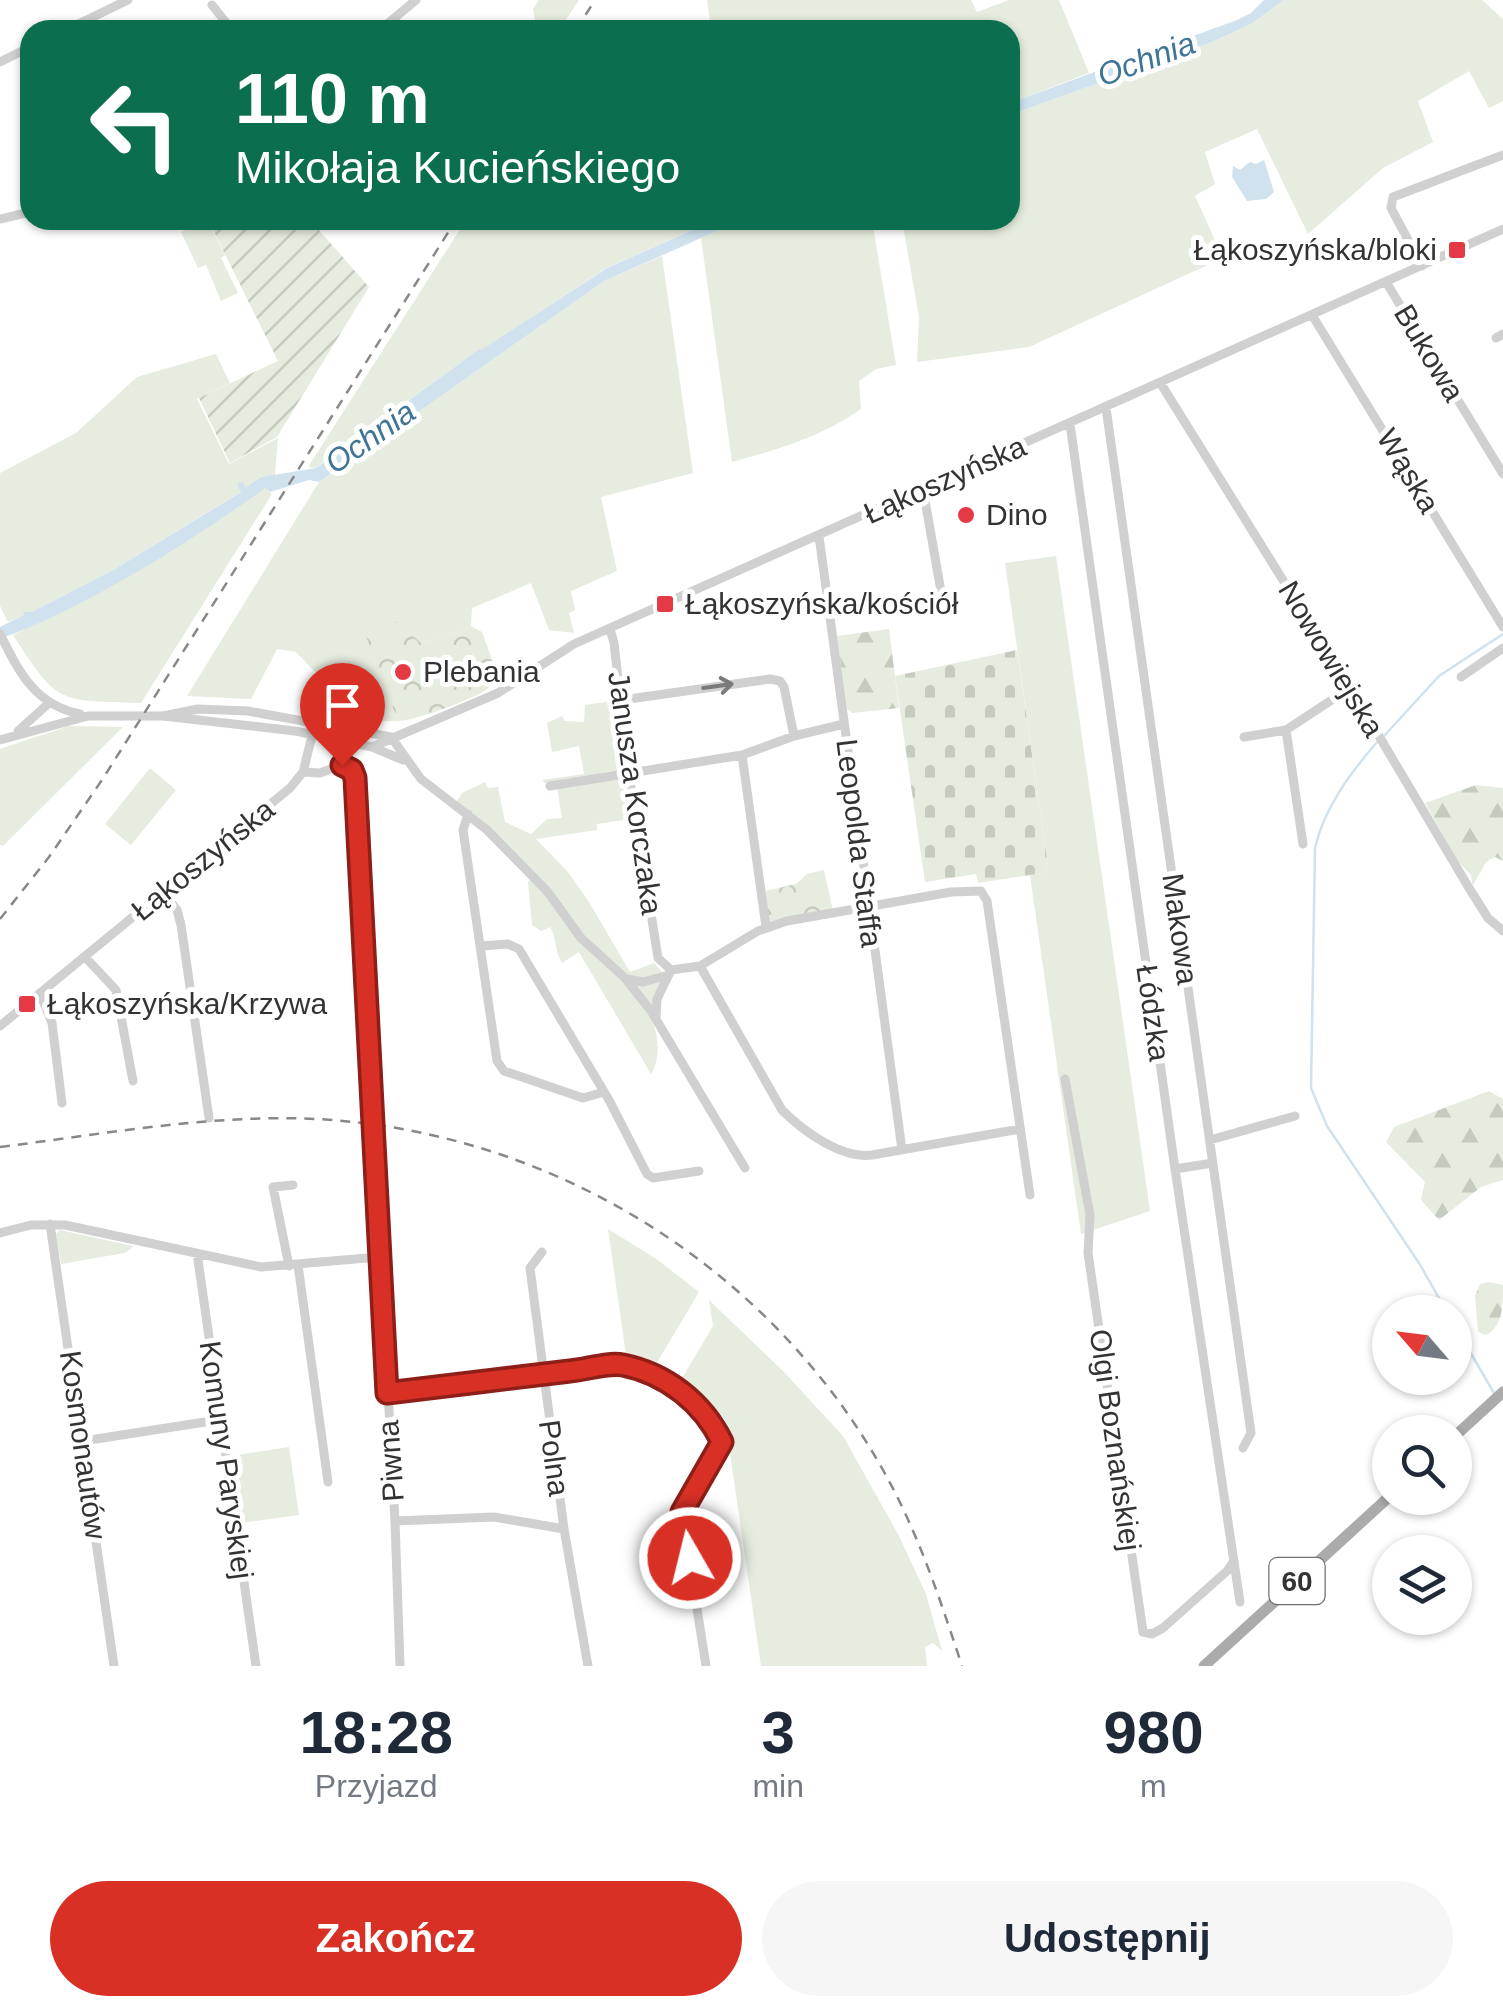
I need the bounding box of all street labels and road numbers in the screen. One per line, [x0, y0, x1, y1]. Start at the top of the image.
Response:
street label: Bukowa [1388, 298, 1471, 407]
street label: Wąska [1371, 423, 1446, 519]
street label: Łąkoszyńska [859, 429, 1031, 530]
street label: Nowowiejska [1272, 575, 1391, 743]
street label: Janusza Korczaka [602, 669, 669, 917]
street label: Leopolda Staffa [830, 737, 889, 949]
street label: Łąkoszyńska [125, 792, 281, 927]
street label: Makowa [1156, 871, 1205, 987]
street label: Łódzka [1130, 963, 1177, 1063]
street label: Olgi Boznańskiej [1084, 1327, 1147, 1553]
street label: Komuny Paryskiej [193, 1339, 260, 1581]
street label: Kosmonautów [54, 1349, 113, 1542]
street label: Polna [533, 1418, 576, 1499]
street label: Piwna [371, 1419, 410, 1503]
road number: 60 [1270, 1558, 1324, 1604]

